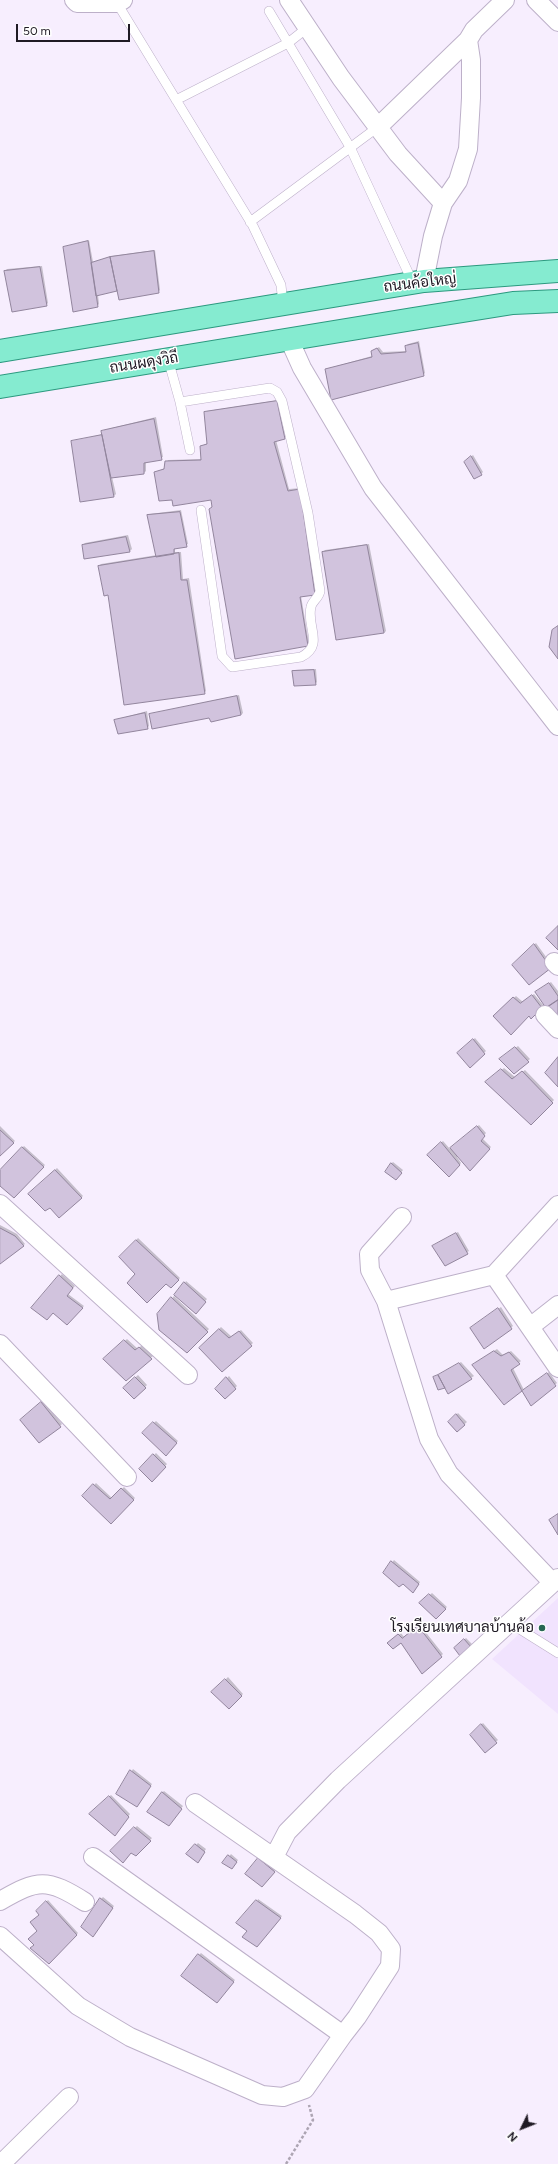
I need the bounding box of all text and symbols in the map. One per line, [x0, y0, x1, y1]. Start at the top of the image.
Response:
scale bar [18, 16, 132, 42]
text: 50 m [23, 24, 51, 38]
street label: ถนนค้อใหญ่ [383, 270, 457, 296]
street label: ถนนผดุงวิถี [108, 349, 180, 377]
place label: โรงเรียนเทศบาลบ้านค้อ [391, 1619, 534, 1637]
marker: โรงเรียนเทศบาลบ้านค้อ [537, 1623, 547, 1633]
north arrow [502, 2108, 542, 2148]
text: N [505, 2129, 521, 2144]

